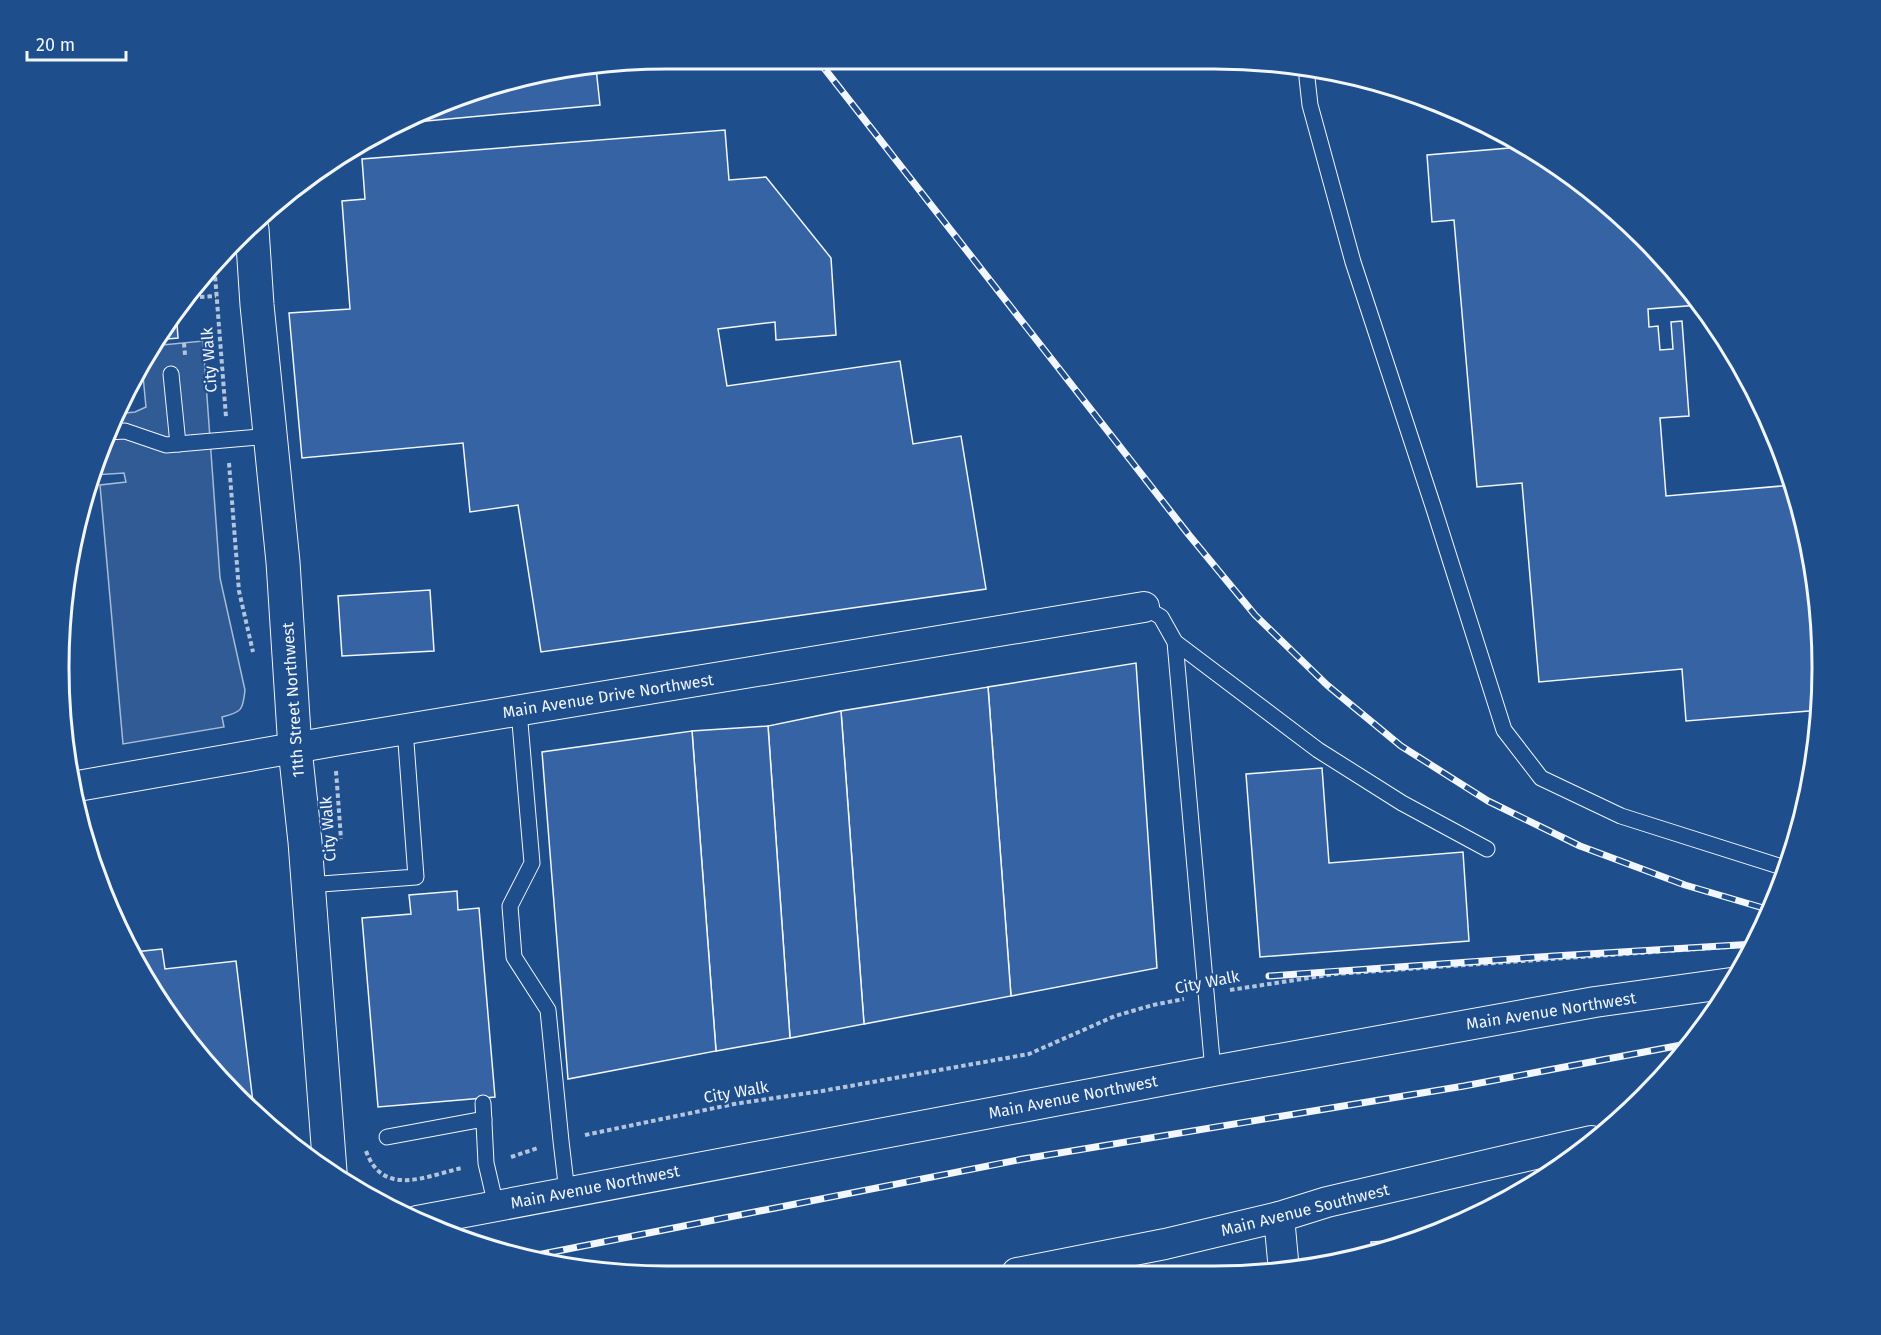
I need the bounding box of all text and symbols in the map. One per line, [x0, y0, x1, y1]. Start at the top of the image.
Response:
scale bar [27, 24, 126, 62]
text: 20 m [36, 34, 75, 56]
street label: City Walk [197, 326, 221, 393]
street label: 11th Street Northwest [278, 621, 308, 778]
street label: Main Avenue Drive Northwest [501, 670, 715, 722]
street label: City Walk [316, 795, 340, 862]
street label: City Walk [1173, 966, 1242, 998]
street label: Main Avenue Northwest [1465, 988, 1637, 1034]
street label: Main Avenue Northwest [987, 1071, 1159, 1123]
street label: City Walk [702, 1077, 771, 1107]
street label: Main Avenue Northwest [509, 1161, 681, 1213]
street label: Main Avenue Southwest [1219, 1180, 1391, 1240]

